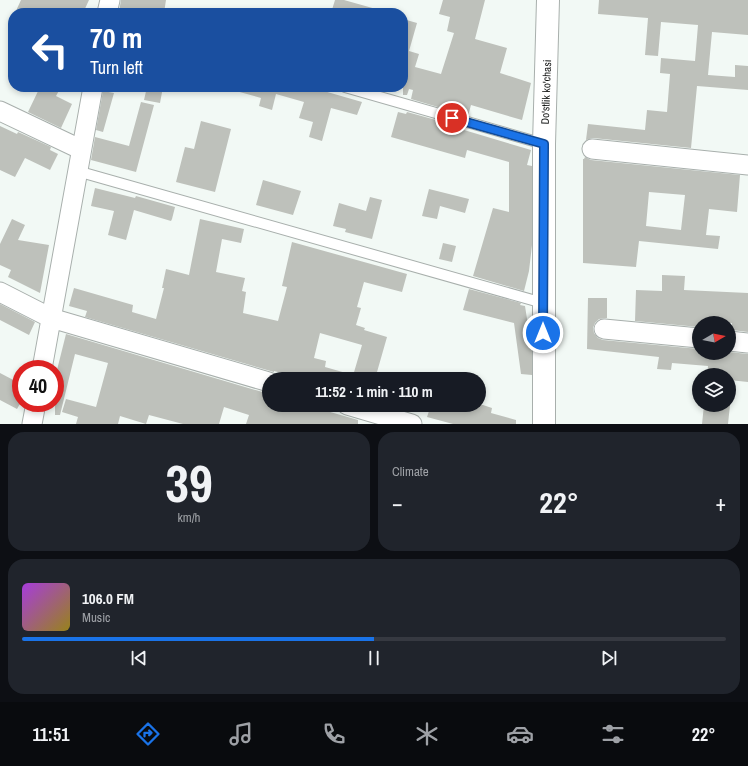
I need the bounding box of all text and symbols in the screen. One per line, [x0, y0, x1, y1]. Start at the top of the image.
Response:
text: 70 m [90, 19, 142, 57]
icon: left [24, 24, 76, 76]
text: Turn left [90, 55, 143, 80]
street label: Do'stlik ko'chasi [538, 59, 554, 125]
pin [435, 101, 469, 135]
icon: arrive [441, 107, 463, 129]
position arrow [522, 312, 564, 354]
north arrow [692, 316, 736, 360]
map controls [692, 316, 736, 412]
speed limit sign: 40 [12, 360, 64, 412]
button: layers [692, 368, 736, 412]
text: 11:52 · 1 min · 110 m [315, 381, 433, 402]
text: 39 [165, 448, 213, 518]
text: Climate [392, 463, 429, 480]
text: 22° [539, 482, 579, 522]
text: − [392, 488, 403, 518]
text: + [715, 488, 726, 518]
text: km/h [177, 509, 201, 526]
text: 106.0 FM [82, 588, 134, 609]
text: Music [82, 609, 110, 626]
icon: previous [128, 647, 150, 669]
icon: pause [363, 647, 385, 669]
icon: next [598, 647, 620, 669]
icon: directions [134, 720, 162, 748]
icon: music [227, 720, 255, 748]
icon: phone [320, 720, 348, 748]
icon: climate [413, 720, 441, 748]
icon: car [506, 720, 534, 748]
icon: filters [599, 720, 627, 748]
text: 11:51 [32, 722, 69, 747]
text: 22° [692, 722, 715, 747]

